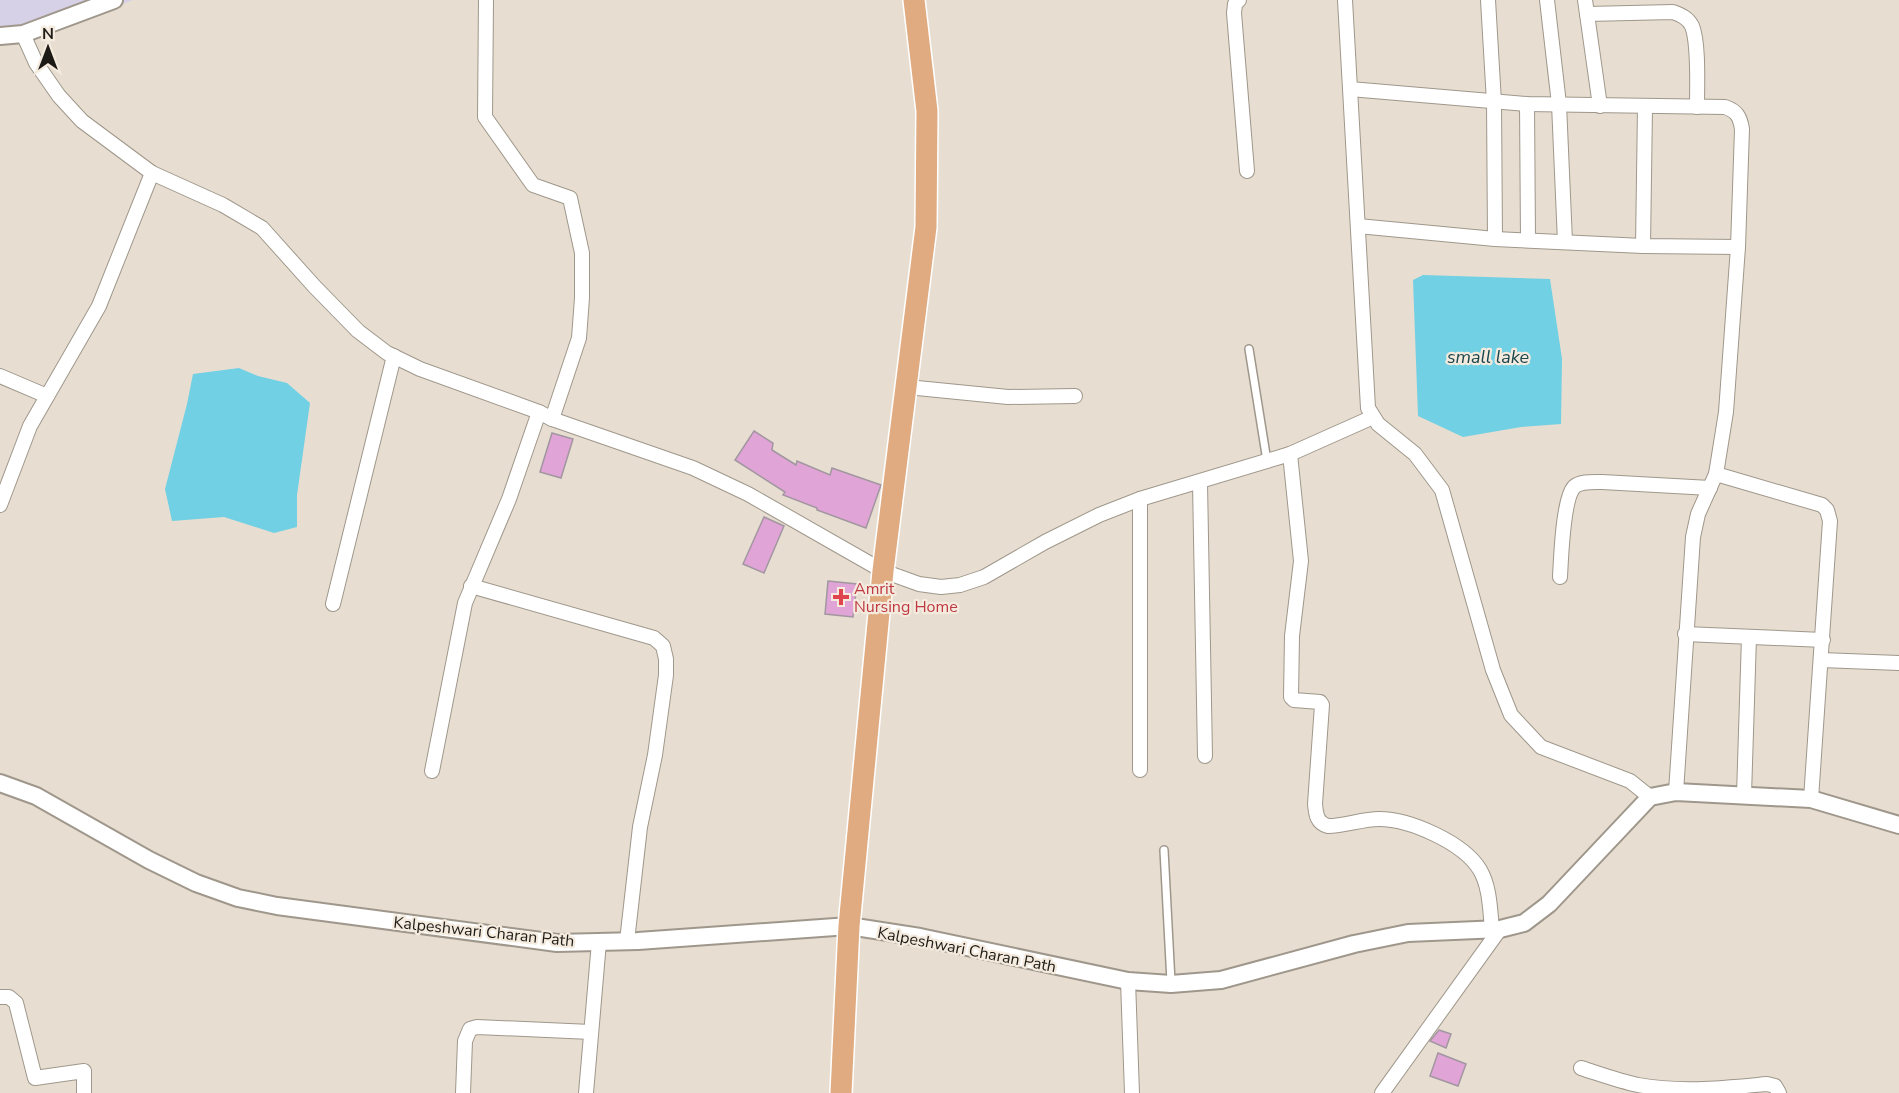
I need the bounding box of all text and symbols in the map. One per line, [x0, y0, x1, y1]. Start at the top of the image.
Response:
north arrow [18, 18, 78, 78]
text: N [42, 23, 54, 45]
water label: small lake [1447, 345, 1529, 369]
place label: Amrit Nursing Home [854, 578, 958, 618]
marker: Amrit Nursing Home [832, 588, 850, 606]
street label: Kalpeshwari Charan Path [392, 912, 575, 952]
street label: Kalpeshwari Charan Path [876, 922, 1058, 978]

